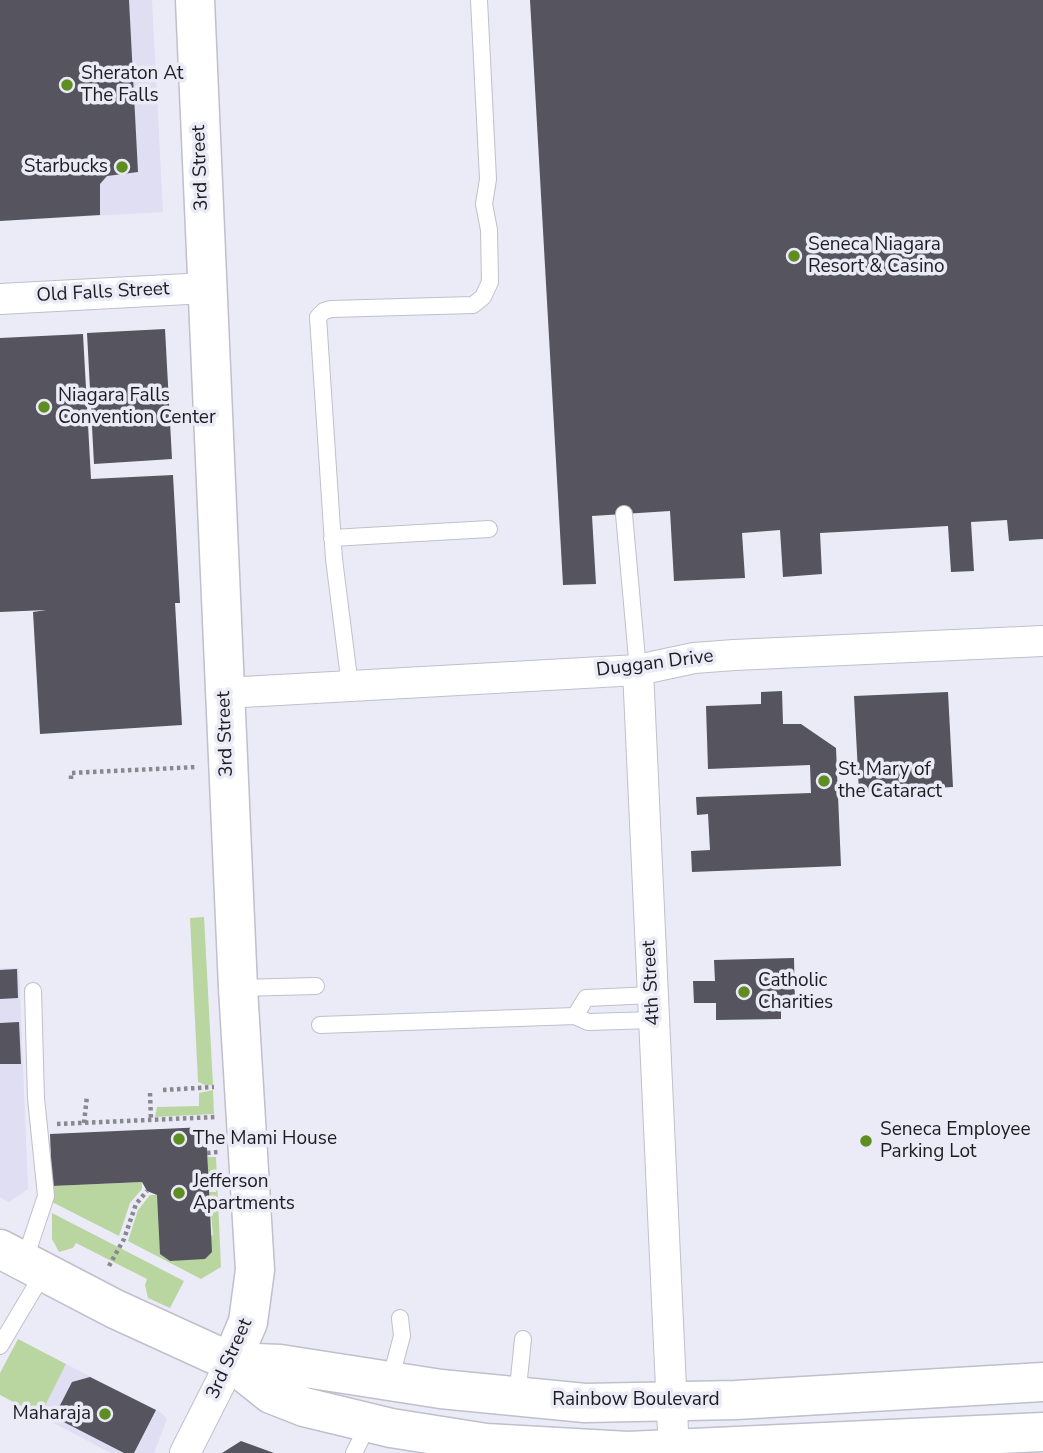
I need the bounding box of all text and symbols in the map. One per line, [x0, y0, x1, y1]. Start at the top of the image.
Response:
place label: Sheraton At The Falls [81, 63, 183, 107]
marker: Sheraton At The Falls [59, 77, 75, 93]
street label: 3rd Street [188, 125, 214, 211]
place label: Starbucks [24, 156, 108, 178]
marker: Starbucks [114, 159, 130, 175]
place label: Seneca Niagara Resort & Casino [808, 234, 945, 278]
marker: Seneca Niagara Resort & Casino [786, 248, 802, 264]
street label: Old Falls Street [36, 278, 170, 308]
place label: Niagara Falls Convention Center [58, 385, 216, 429]
marker: Niagara Falls Convention Center [36, 399, 52, 415]
street label: Duggan Drive [595, 646, 715, 682]
street label: 3rd Street [213, 691, 239, 777]
place label: St. Mary of the Cataract [838, 759, 942, 803]
marker: St. Mary of the Cataract [816, 773, 832, 789]
street label: 4th Street [638, 940, 666, 1026]
place label: Catholic Charities [758, 970, 833, 1014]
marker: Catholic Charities [736, 984, 752, 1000]
place label: Seneca Employee Parking Lot [880, 1119, 1031, 1163]
place label: The Mami House [193, 1128, 337, 1150]
marker: The Mami House [171, 1131, 187, 1147]
marker: Seneca Employee Parking Lot [858, 1133, 874, 1149]
place label: Jefferson Apartments [193, 1171, 295, 1215]
marker: Jefferson Apartments [171, 1185, 187, 1201]
street label: 3rd Street [202, 1315, 258, 1403]
street label: Rainbow Boulevard [552, 1389, 720, 1411]
place label: Maharaja [12, 1403, 91, 1425]
marker: Maharaja [97, 1406, 113, 1422]

